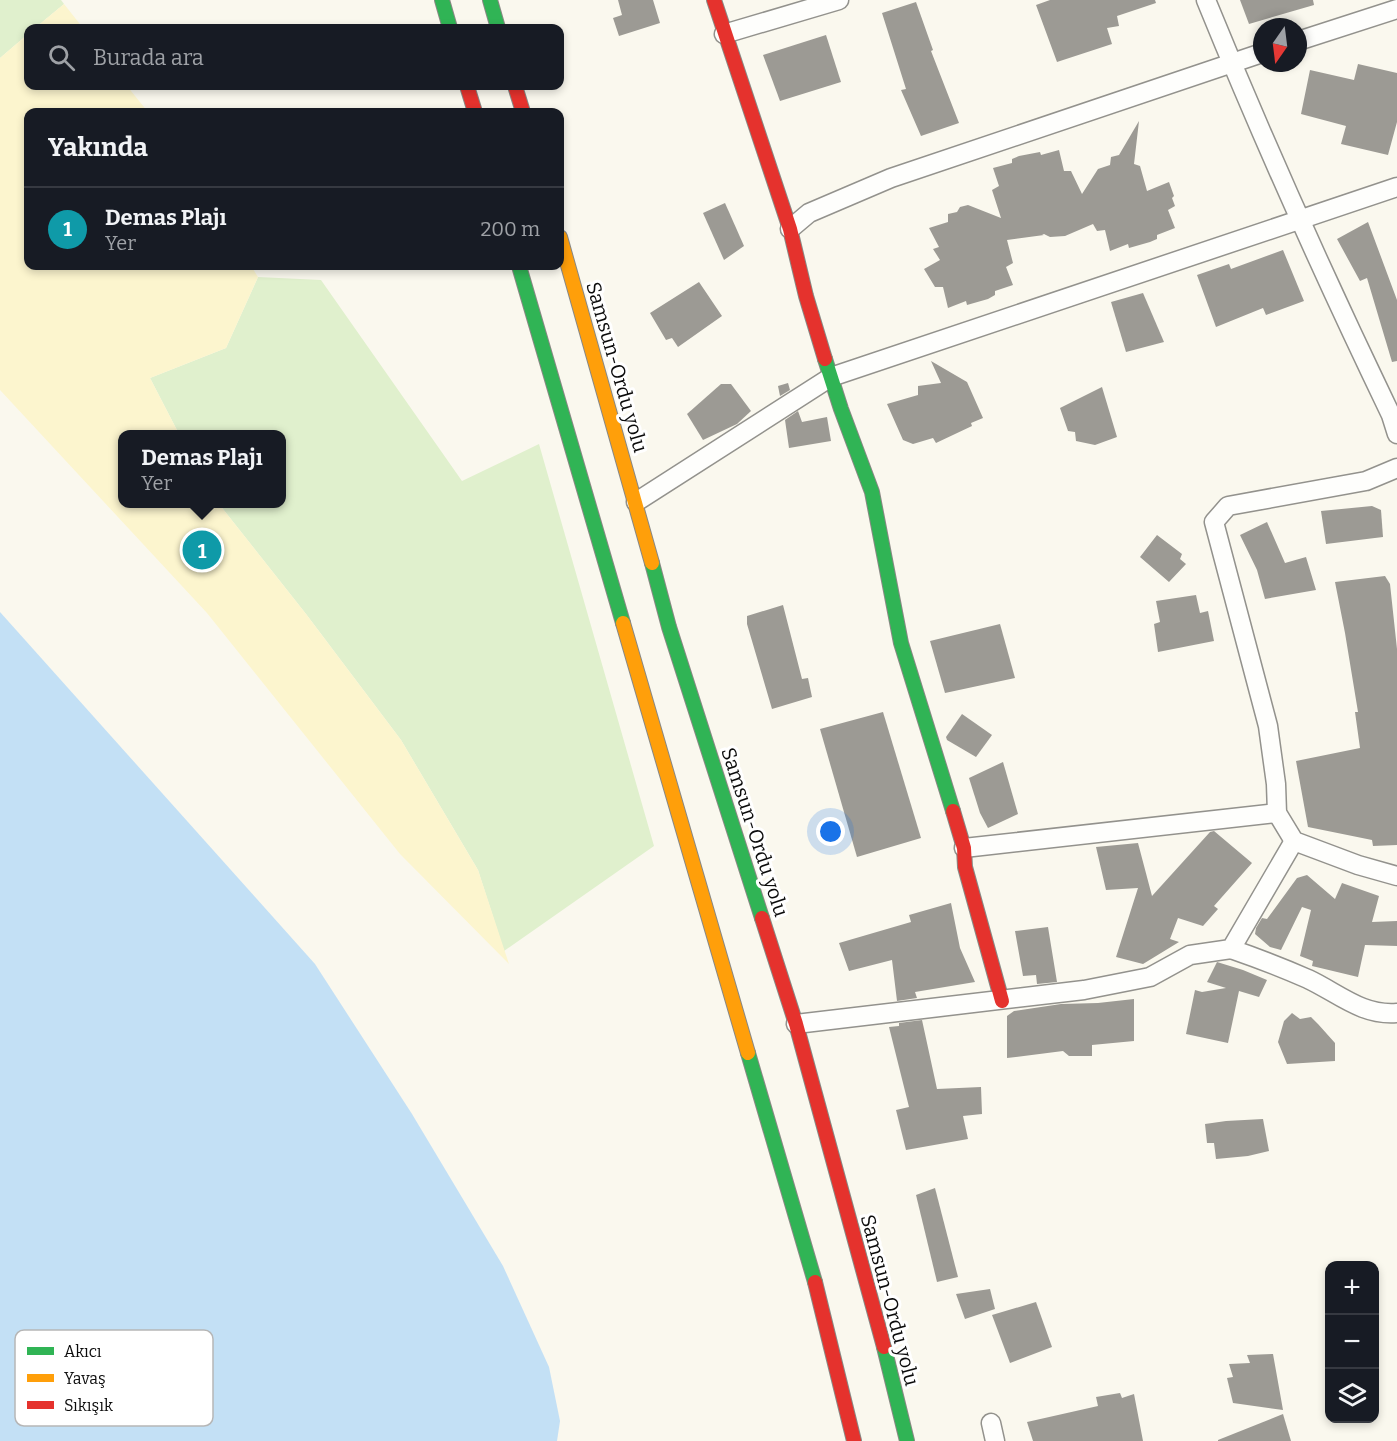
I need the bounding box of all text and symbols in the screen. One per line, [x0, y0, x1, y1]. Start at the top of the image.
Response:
north arrow [1253, 18, 1307, 72]
search box [24, 24, 564, 90]
icon: search [45, 41, 78, 74]
text: Burada ara [93, 44, 204, 71]
text: Yakında [48, 132, 148, 163]
text: Demas Plajı [105, 204, 227, 231]
text: 1 [63, 217, 72, 241]
text: 200 m [480, 217, 540, 241]
text: Yer [105, 231, 136, 255]
street label: Samsun-Ordu yolu [581, 279, 653, 455]
popup [118, 430, 286, 508]
text: Demas Plajı [141, 444, 263, 471]
text: Yer [141, 471, 172, 495]
pin: 1 [182, 528, 222, 572]
street label: Samsun-Ordu yolu [716, 744, 794, 920]
your location [816, 817, 845, 846]
street label: Samsun-Ordu yolu [856, 1212, 924, 1388]
map controls [1325, 1261, 1379, 1423]
button: + [1325, 1261, 1379, 1315]
button: − [1325, 1315, 1379, 1369]
legend [15, 1330, 213, 1426]
text: Akıcı [64, 1342, 102, 1361]
text: Yavaş [64, 1369, 106, 1388]
button: layers [1325, 1369, 1379, 1423]
text: Sıkışık [64, 1396, 113, 1415]

